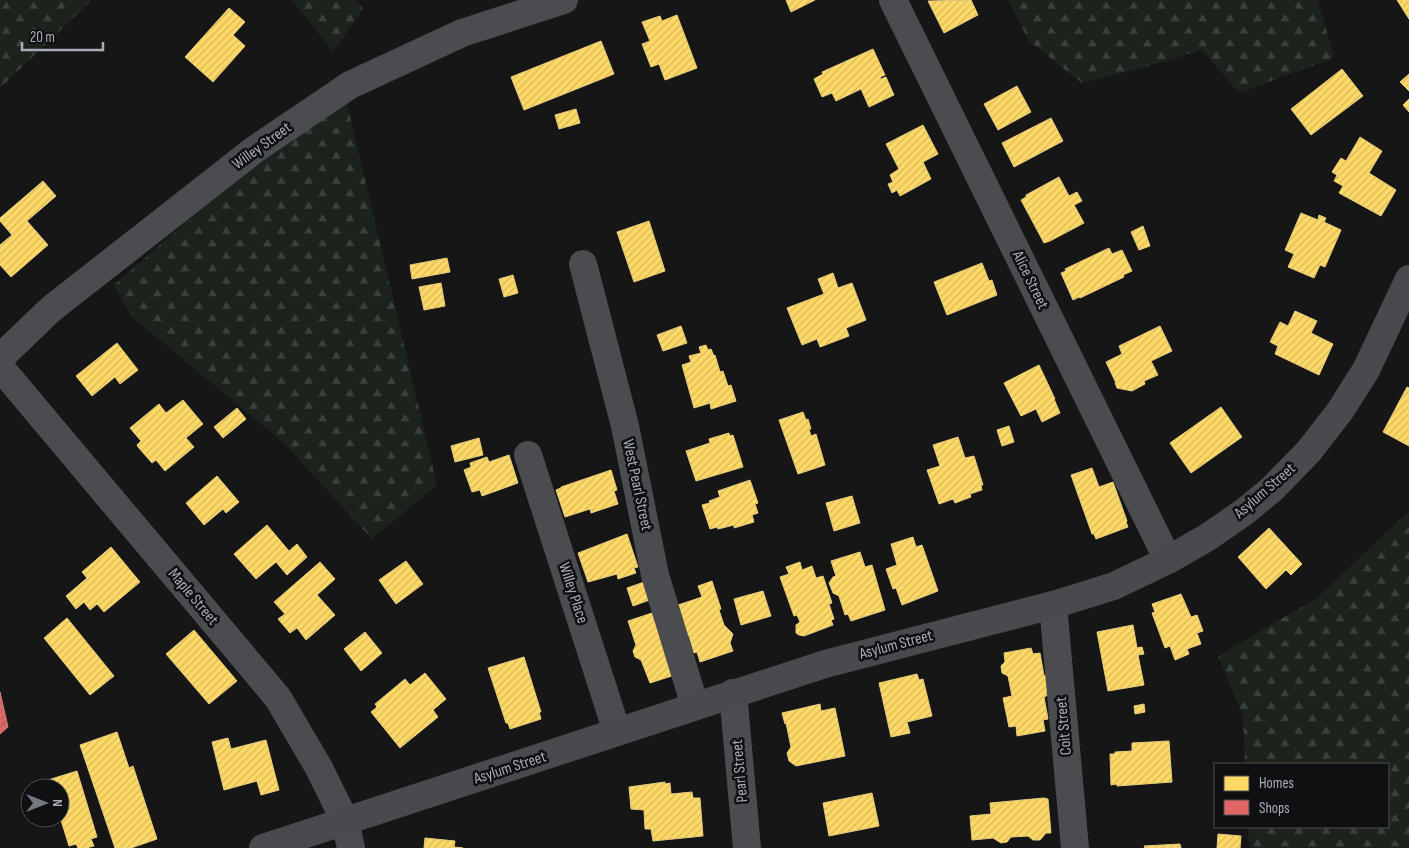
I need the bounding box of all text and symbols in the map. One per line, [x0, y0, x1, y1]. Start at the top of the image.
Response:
scale bar [22, 20, 104, 52]
text: 20 m [30, 28, 55, 47]
street label: Willey Street [229, 118, 295, 174]
street label: Alice Street [1007, 247, 1052, 312]
street label: West Pearl Street [618, 438, 656, 533]
street label: Asylum Street [1230, 459, 1300, 523]
street label: Willey Place [554, 560, 592, 626]
street label: Maple Street [164, 565, 222, 629]
street label: Asylum Street [856, 626, 935, 664]
street label: Coit Street [1052, 696, 1076, 756]
street label: Pearl Street [728, 739, 752, 803]
street label: Asylum Street [470, 747, 549, 789]
legend [1214, 763, 1389, 828]
text: Homes [1259, 774, 1294, 793]
north arrow [20, 778, 70, 828]
text: N [49, 799, 66, 807]
text: Shops [1259, 799, 1290, 818]

